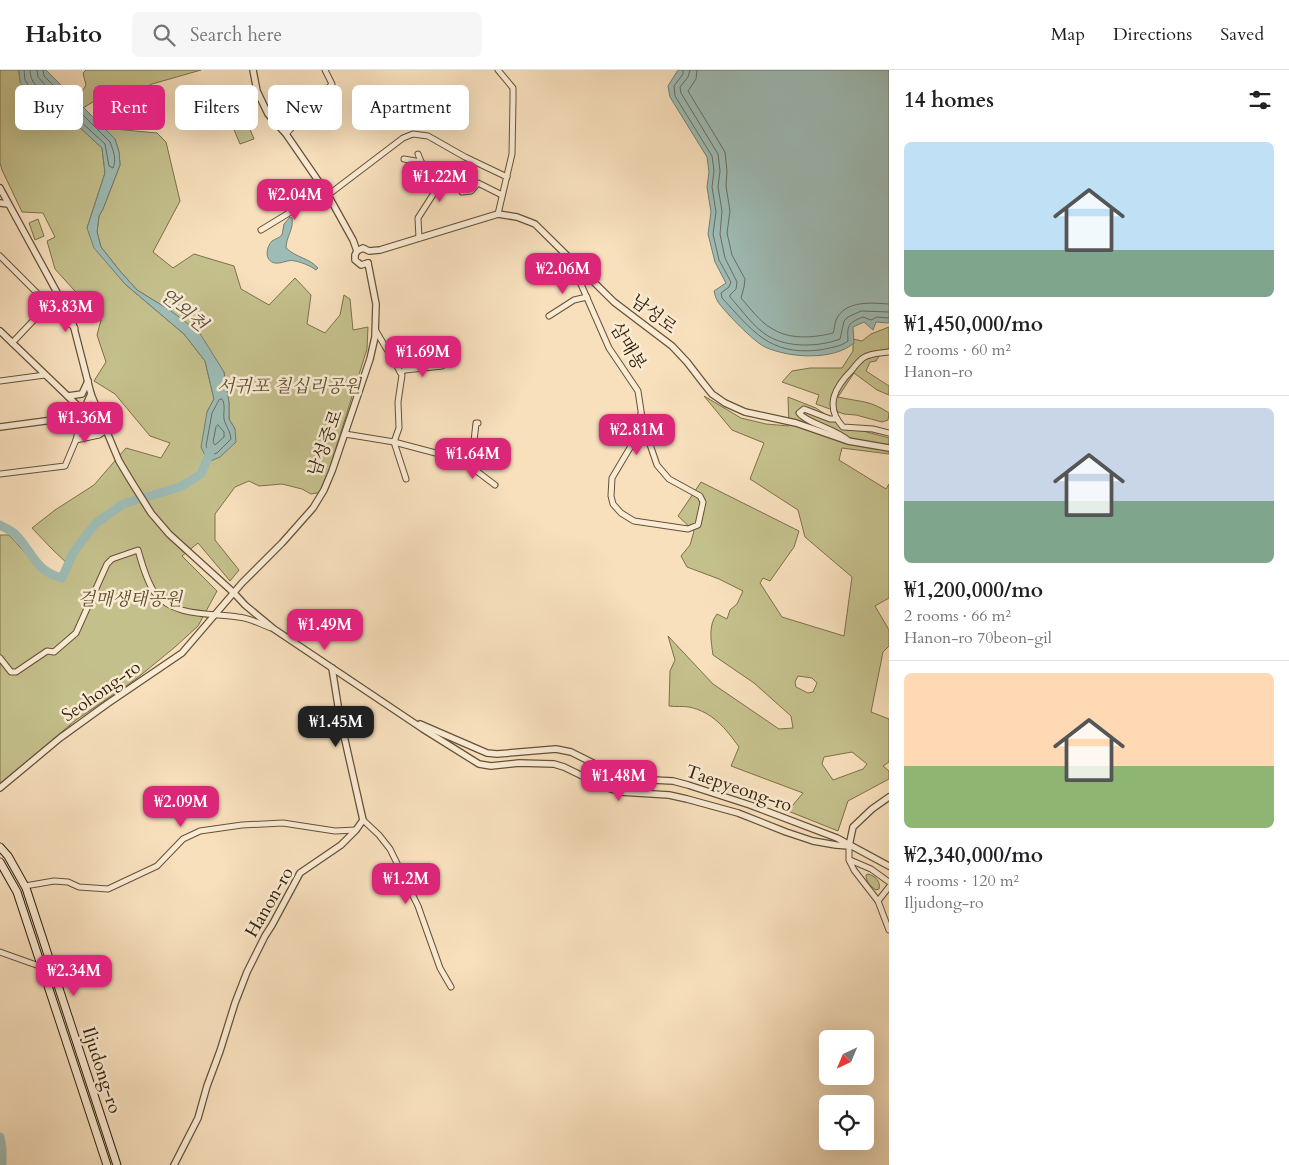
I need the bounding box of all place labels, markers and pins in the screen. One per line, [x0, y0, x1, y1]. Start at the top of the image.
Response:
pin: ₩1.22M [399, 160, 481, 203]
pin: ₩2.04M [254, 178, 336, 221]
pin: ₩2.06M [522, 252, 604, 295]
pin: ₩3.83M [25, 290, 107, 333]
pin: ₩1.69M [382, 336, 464, 378]
pin: ₩1.36M [44, 402, 126, 444]
pin: ₩2.81M [596, 414, 678, 456]
pin: ₩1.64M [432, 438, 514, 480]
pin: ₩1.49M [284, 608, 366, 651]
pin: ₩1.45M [295, 706, 377, 748]
pin: ₩1.48M [578, 760, 660, 802]
pin: ₩2.09M [140, 786, 222, 828]
pin: ₩1.2M [371, 862, 441, 905]
pin: ₩2.34M [33, 954, 115, 997]

